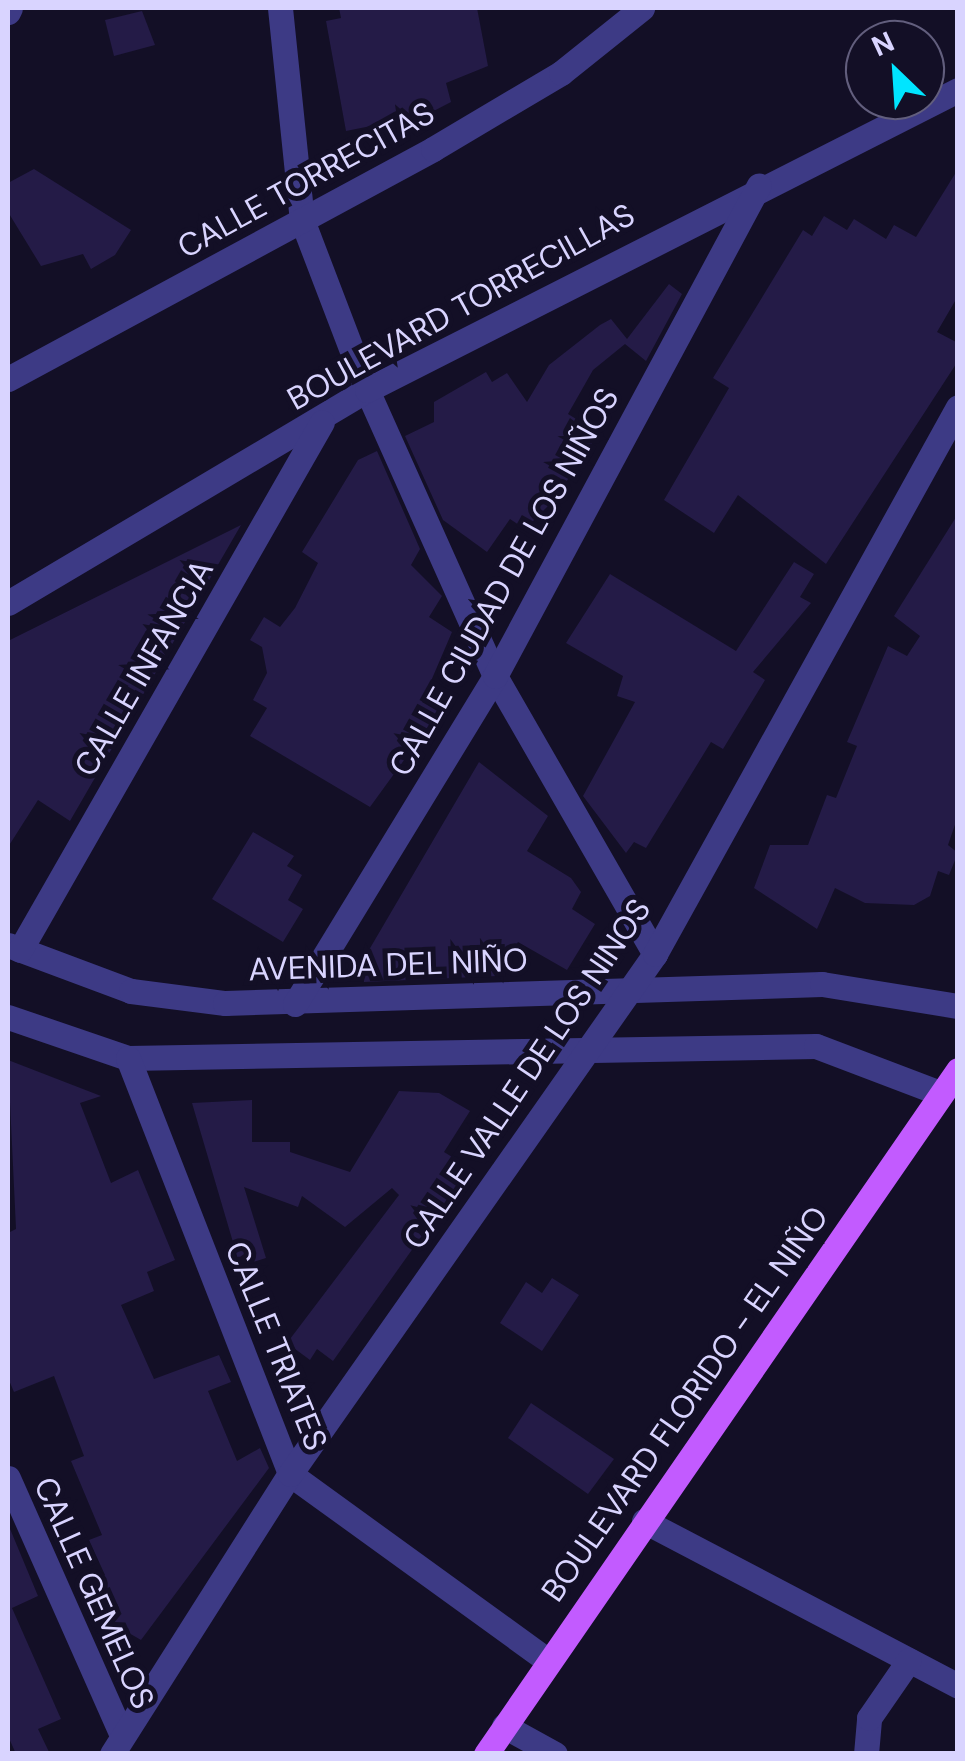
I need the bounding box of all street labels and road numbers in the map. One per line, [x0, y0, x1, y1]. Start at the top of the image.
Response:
street label: CALLE TORRECITAS [171, 94, 441, 266]
street label: BOULEVARD TORRECILLAS [281, 196, 641, 418]
street label: CALLE CIUDAD DE LOS NIÑOS [381, 381, 627, 783]
street label: CALLE INFANCIA [67, 553, 221, 783]
street label: CALLE VALLE DE LOS NINOS [395, 892, 659, 1256]
street label: AVENIDA DEL NIÑO [248, 941, 528, 989]
street label: BOULEVARD FLORIDO - EL NIÑO [534, 1199, 836, 1609]
street label: CALLE TRIATES [217, 1236, 335, 1456]
street label: CALLE GEMELOS [26, 1471, 162, 1715]

